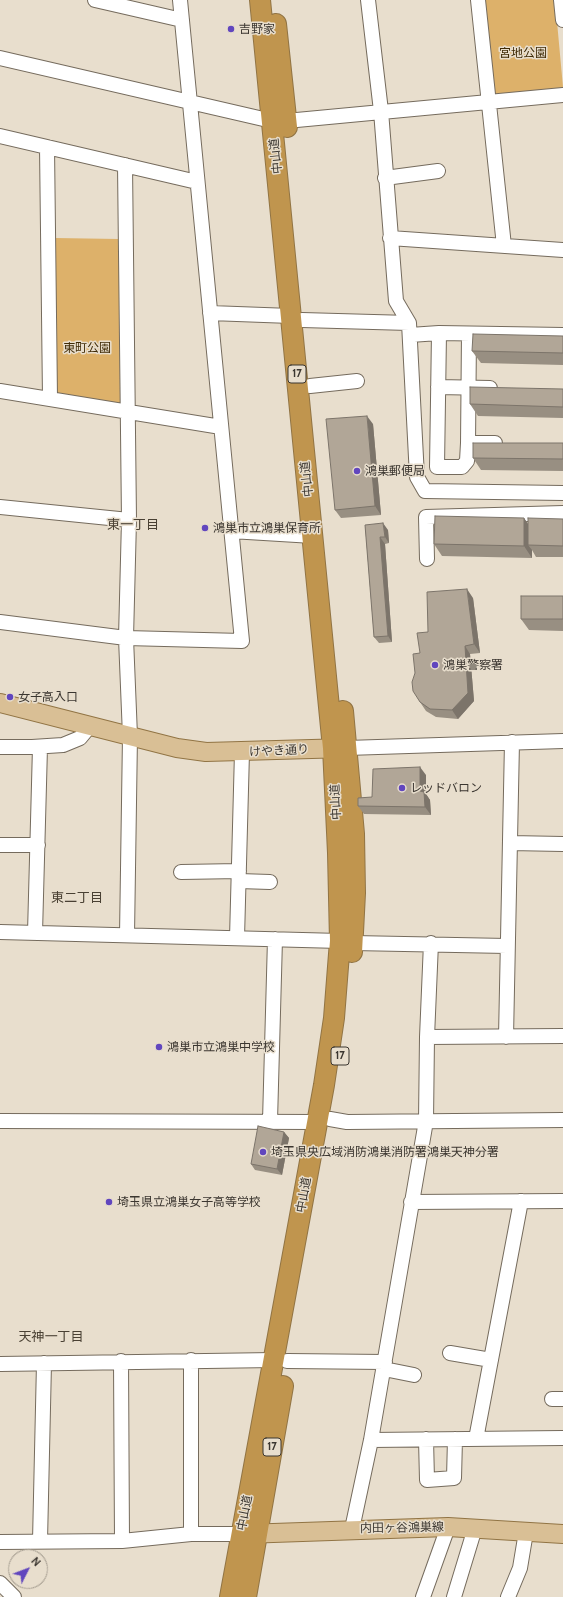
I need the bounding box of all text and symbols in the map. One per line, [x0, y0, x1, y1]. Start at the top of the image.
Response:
place label: 吉野家 [239, 22, 275, 36]
marker: 吉野家 [226, 24, 236, 34]
park label: 宮地公園 [499, 46, 547, 60]
street label: 中山道 [267, 137, 285, 175]
park label: 東町公園 [63, 341, 111, 355]
road number: 17 [288, 365, 306, 383]
street label: 中山道 [298, 460, 316, 498]
place label: 鴻巣郵便局 [365, 464, 425, 478]
marker: 鴻巣郵便局 [352, 466, 362, 476]
district label: 東一丁目 [107, 517, 159, 533]
place label: 鴻巣市立鴻巣保育所 [213, 521, 321, 535]
marker: 鴻巣市立鴻巣保育所 [200, 523, 210, 533]
place label: 鴻巣警察署 [443, 658, 503, 672]
marker: 鴻巣警察署 [430, 660, 440, 670]
place label: 女子高入口 [18, 690, 78, 704]
marker: 女子高入口 [5, 692, 15, 702]
street label: けやき通り [249, 742, 309, 760]
place label: レッドバロン [410, 781, 482, 795]
marker: レッドバロン [397, 783, 407, 793]
street label: 中山道 [328, 784, 344, 820]
district label: 東二丁目 [51, 890, 103, 906]
place label: 鴻巣市立鴻巣中学校 [167, 1040, 275, 1054]
marker: 鴻巣市立鴻巣中学校 [154, 1042, 164, 1052]
road number: 17 [331, 1047, 349, 1065]
place label: 埼玉県央広域消防鴻巣消防署鴻巣天神分署 [271, 1145, 499, 1159]
marker: 埼玉県央広域消防鴻巣消防署鴻巣天神分署 [258, 1147, 268, 1157]
street label: 中山道 [294, 1176, 314, 1214]
place label: 埼玉県立鴻巣女子高等学校 [117, 1195, 261, 1209]
marker: 埼玉県立鴻巣女子高等学校 [104, 1197, 114, 1207]
district label: 天神一丁目 [19, 1329, 83, 1345]
road number: 17 [263, 1438, 281, 1456]
street label: 中山道 [234, 1494, 256, 1532]
street label: 内田ヶ谷鴻巣線 [360, 1520, 444, 1536]
north arrow [8, 1549, 48, 1589]
text: N [28, 1554, 44, 1569]

